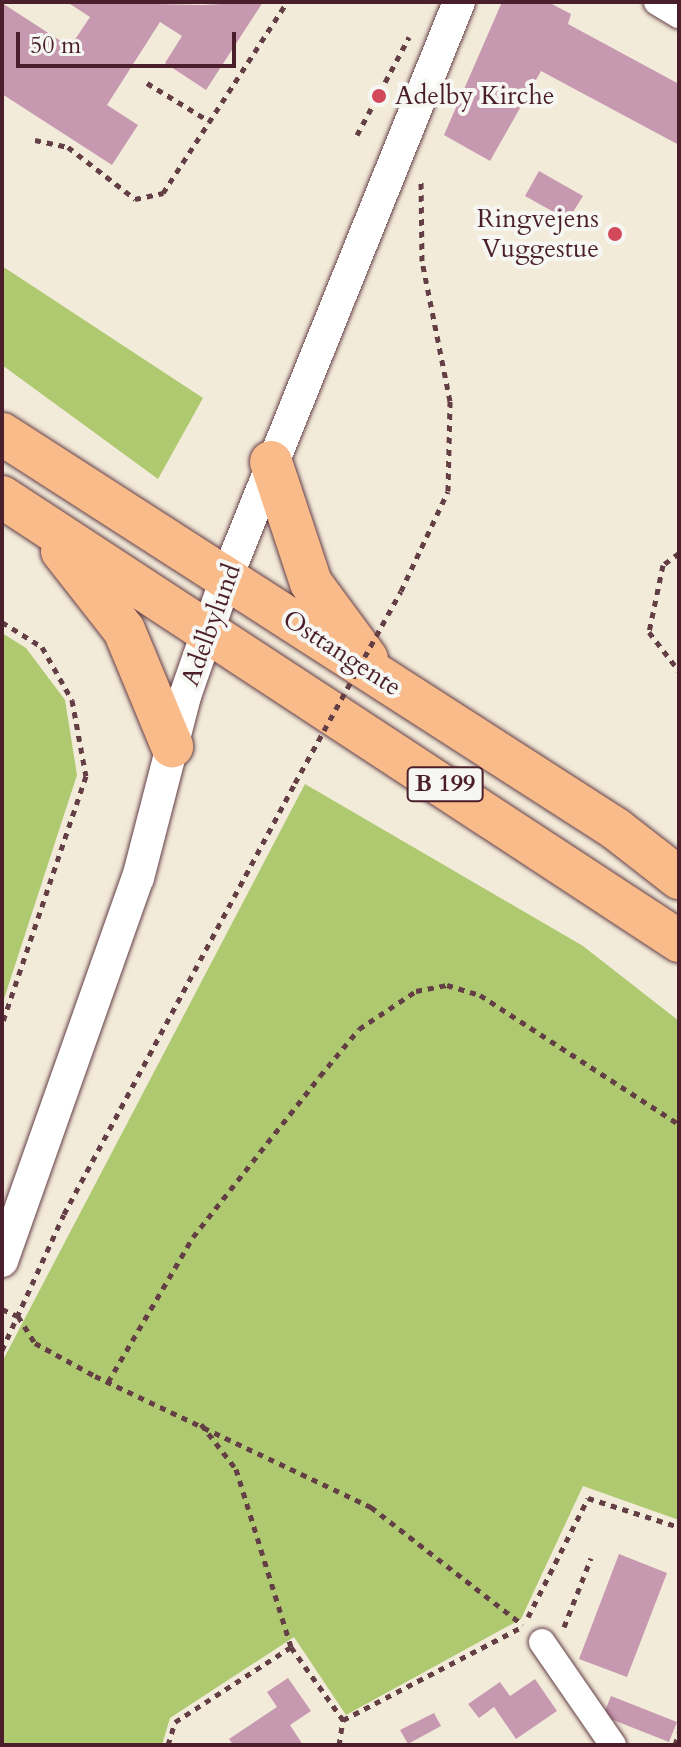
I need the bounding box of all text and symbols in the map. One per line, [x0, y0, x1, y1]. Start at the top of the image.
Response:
scale bar [20, 16, 240, 66]
text: 50 m [30, 29, 81, 62]
place label: Adelby Kirche [395, 80, 555, 112]
marker: Adelby Kirche [370, 87, 388, 105]
place label: Ringvejens Vuggestue [477, 203, 599, 264]
marker: Ringvejens Vuggestue [606, 225, 624, 243]
street label: Adelbylund [174, 560, 248, 690]
street label: Osttangente [277, 603, 407, 703]
road number: B 199 [405, 764, 485, 804]

